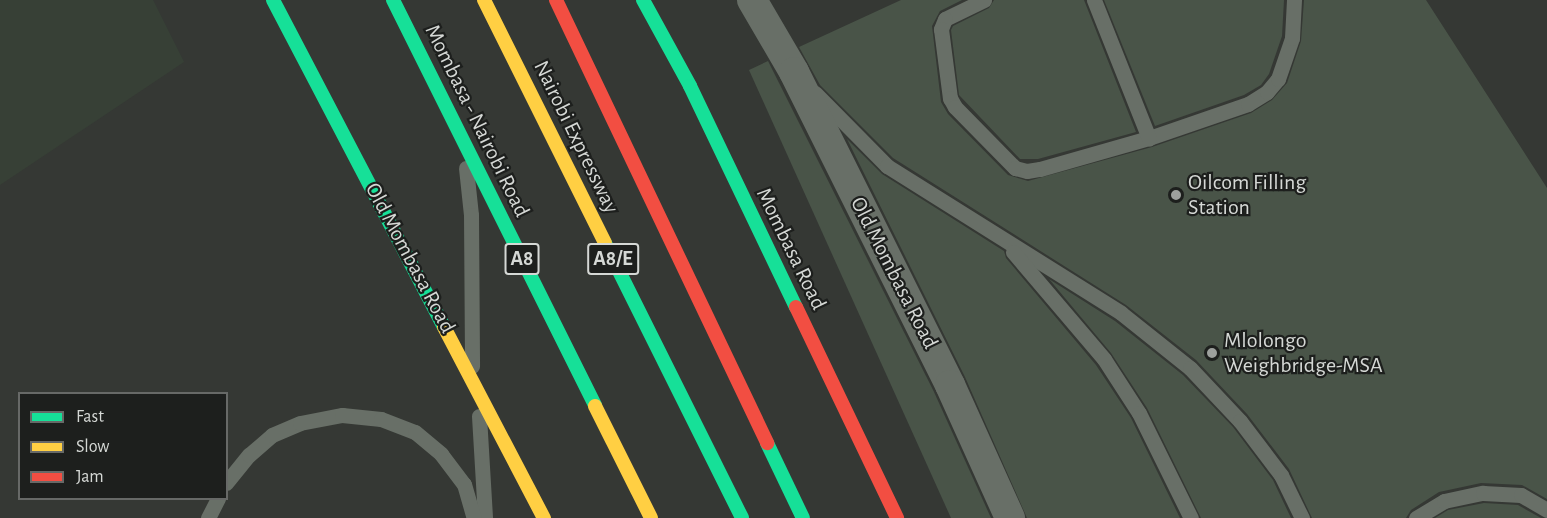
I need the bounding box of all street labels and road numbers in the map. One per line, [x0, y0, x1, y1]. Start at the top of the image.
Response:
street label: Mombasa - Nairobi Road [419, 20, 535, 222]
street label: Nairobi Expressway [528, 56, 624, 218]
street label: Old Mombasa Road [359, 178, 461, 338]
street label: Mombasa Road [750, 184, 832, 314]
street label: Old Mombasa Road [844, 193, 944, 353]
road number: A8 [504, 241, 540, 277]
road number: A8/E [586, 241, 640, 277]

